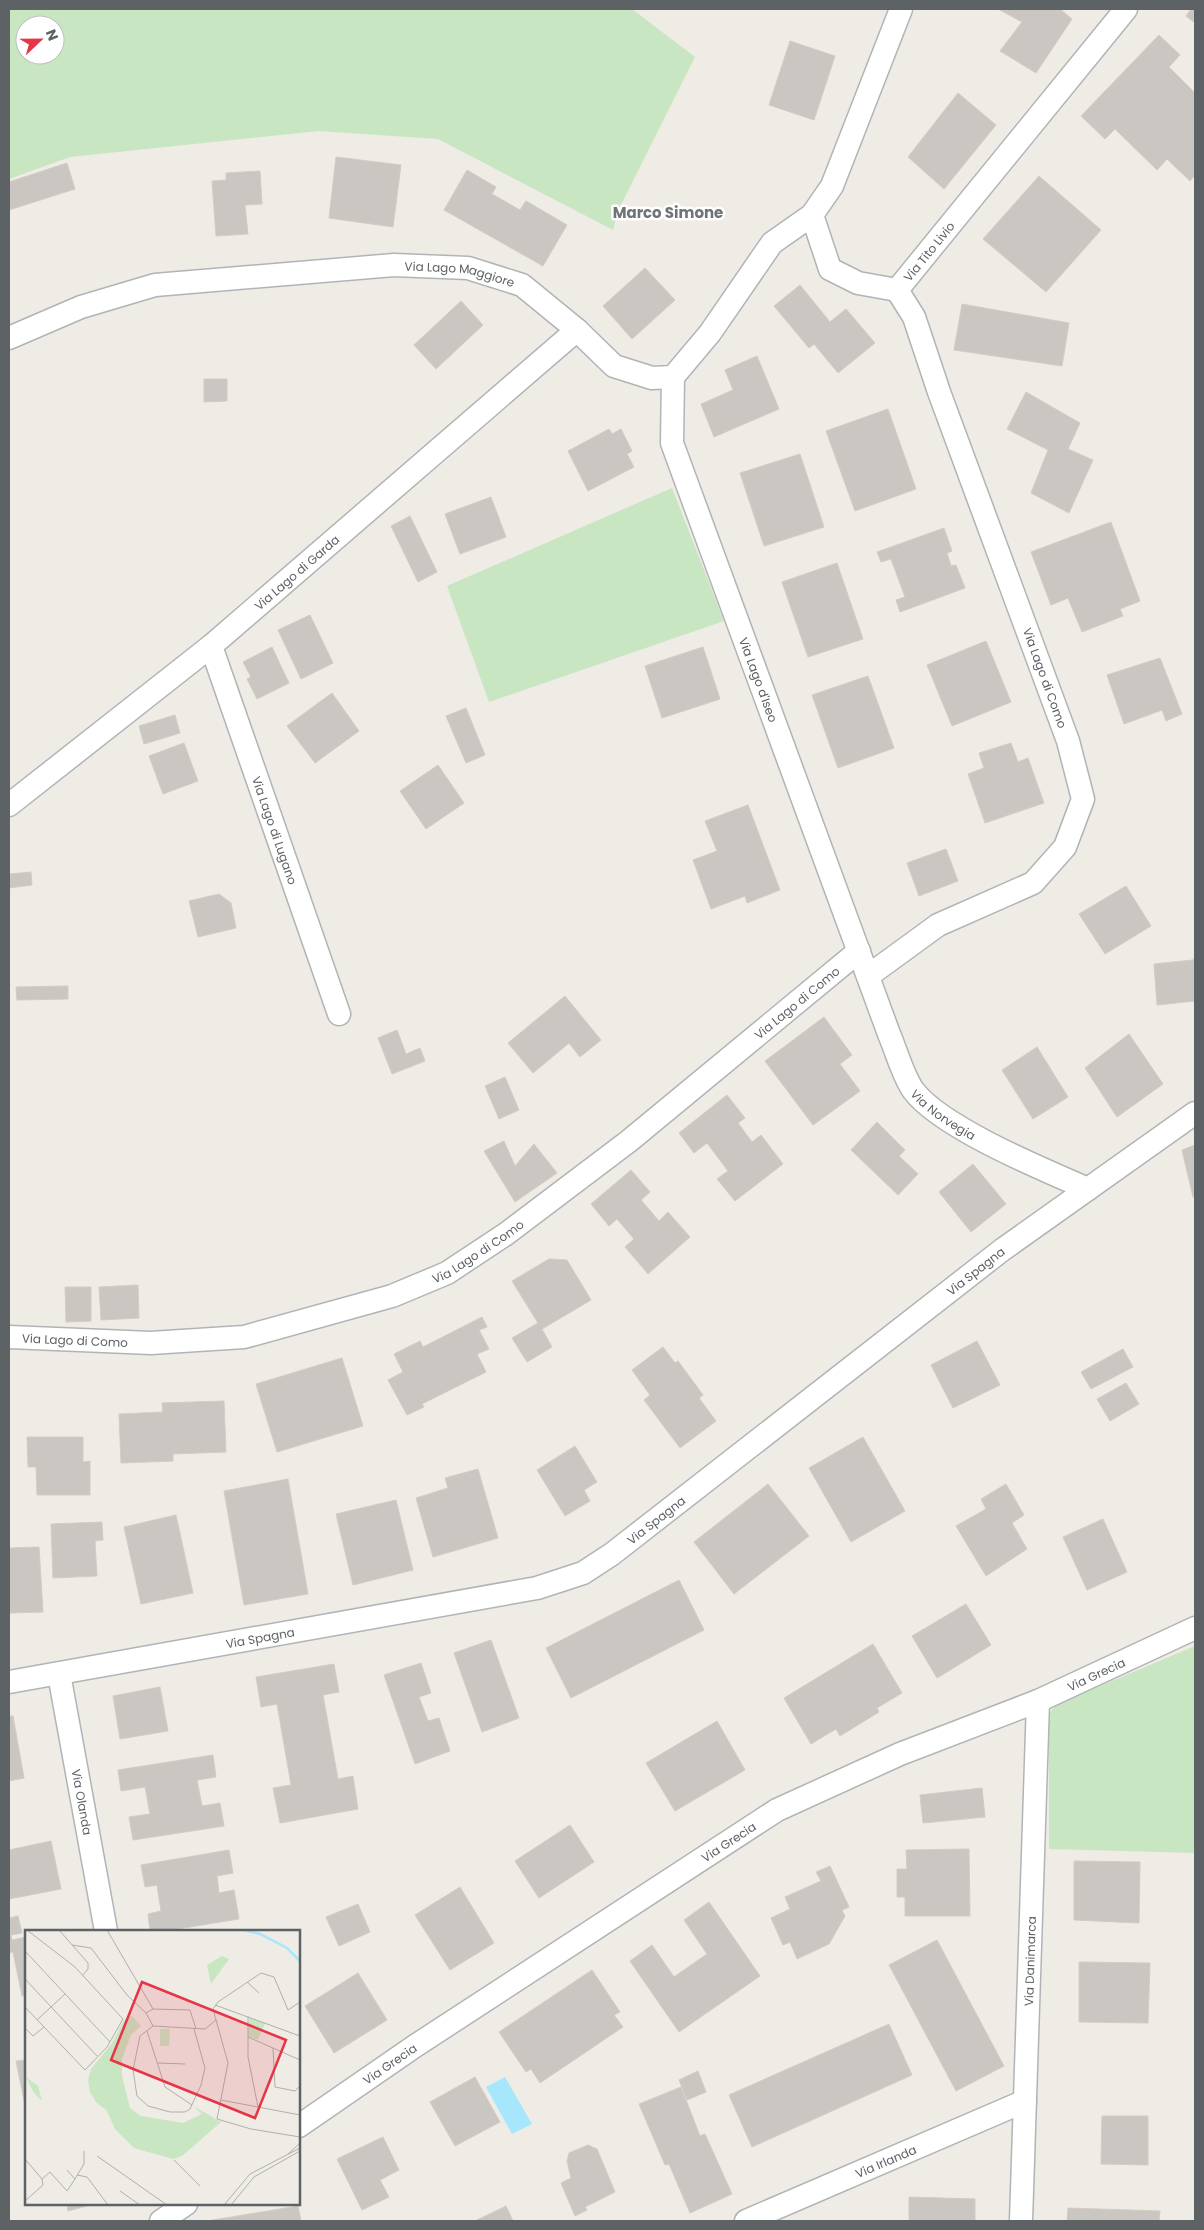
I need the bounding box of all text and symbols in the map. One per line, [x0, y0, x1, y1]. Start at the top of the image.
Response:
north arrow [15, 15, 65, 65]
text: N [41, 27, 63, 44]
district label: Marco Simone [613, 202, 723, 223]
street label: Via Tito Livio [899, 217, 958, 285]
street label: Via Lago Maggiore [404, 257, 517, 291]
street label: Via Lago di Garda [250, 531, 343, 614]
street label: Via Lago di Como [1019, 625, 1071, 731]
street label: Via Lago d'Iseo [736, 635, 782, 725]
street label: Via Lago di Lugano [248, 774, 302, 887]
street label: Via Lago di Como [750, 962, 843, 1043]
street label: Via Norvegia [907, 1085, 979, 1143]
street label: Via Lago di Como [429, 1215, 527, 1287]
street label: Via Spagna [943, 1243, 1008, 1299]
street label: Via Lago di Como [22, 1329, 129, 1351]
street label: Via Spagna [623, 1492, 689, 1548]
street label: Via Spagna [224, 1623, 296, 1652]
street label: Via Grecia [1064, 1653, 1128, 1695]
street label: Via Olanda [68, 1767, 97, 1836]
street label: Via Grecia [698, 1818, 759, 1866]
street label: Via Danimarca [1020, 1916, 1039, 2006]
inset map [25, 1930, 300, 2205]
street label: Via Grecia [359, 2039, 420, 2088]
street label: Via Irlanda [852, 2140, 919, 2182]

